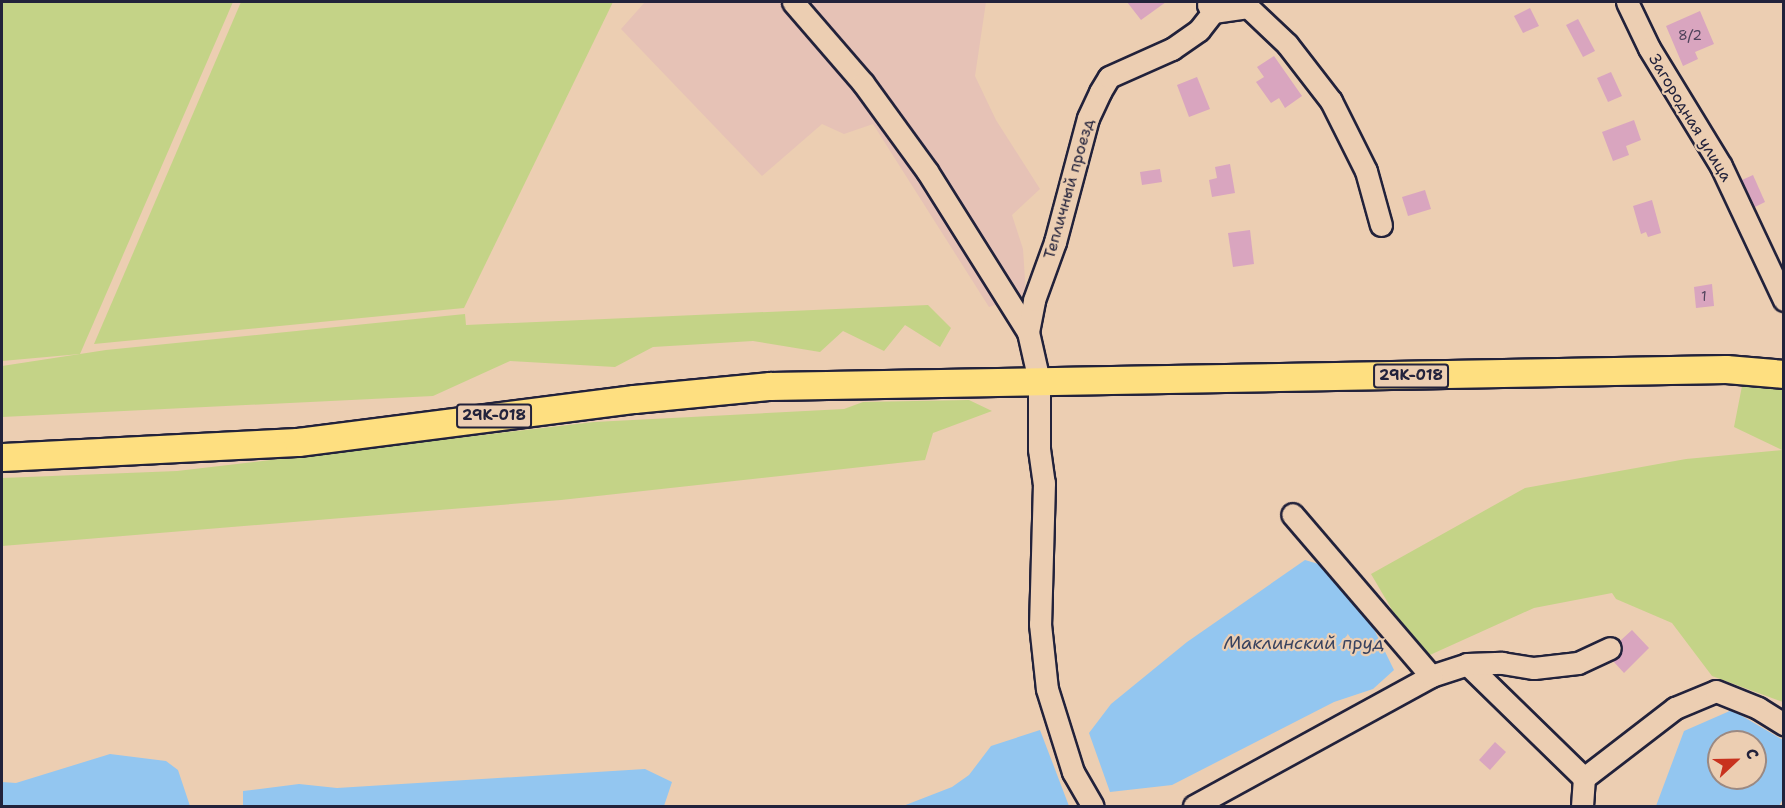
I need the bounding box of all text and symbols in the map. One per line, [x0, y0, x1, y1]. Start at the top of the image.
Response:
house number: 8/2 [1678, 27, 1702, 43]
street label: Загородная улица [1644, 51, 1736, 185]
street label: Тепличный проезд [1040, 117, 1098, 261]
house number: 1 [1701, 288, 1707, 304]
road number: 29К-018 [1372, 364, 1450, 388]
road number: 29К-018 [455, 404, 533, 428]
water label: Маклинский пруд [1224, 632, 1384, 654]
north arrow [1707, 730, 1767, 790]
text: С [1741, 745, 1764, 762]

